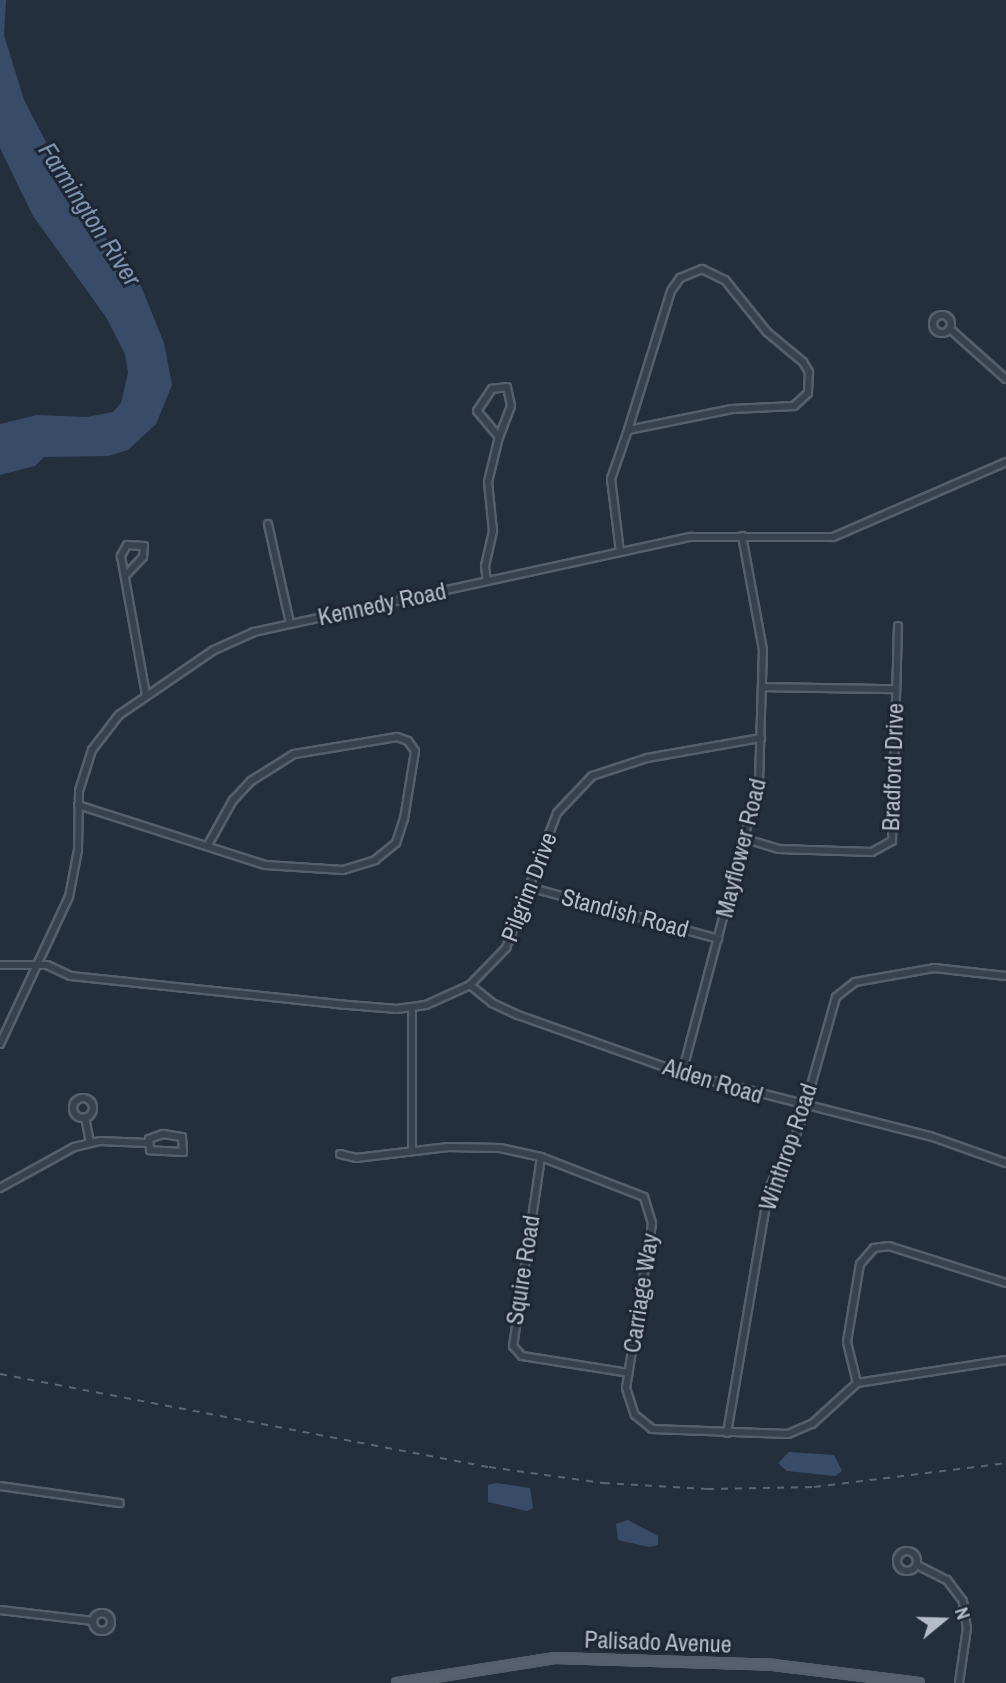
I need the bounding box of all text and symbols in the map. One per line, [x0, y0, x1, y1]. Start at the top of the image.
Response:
water label: Farmington River [32, 136, 148, 292]
street label: Kennedy Road [315, 576, 449, 632]
street label: Bradford Drive [876, 703, 910, 831]
street label: Mayflower Road [710, 776, 772, 920]
street label: Pilgrim Drive [495, 828, 563, 946]
street label: Standish Road [558, 882, 692, 944]
street label: Alden Road [660, 1052, 766, 1110]
street label: Winthrop Road [753, 1080, 823, 1214]
street label: Squire Road [500, 1213, 546, 1327]
street label: Carriage Way [617, 1231, 665, 1355]
north arrow [908, 1585, 978, 1655]
text: N [949, 1604, 977, 1623]
street label: Palisado Avenue [583, 1625, 733, 1659]

